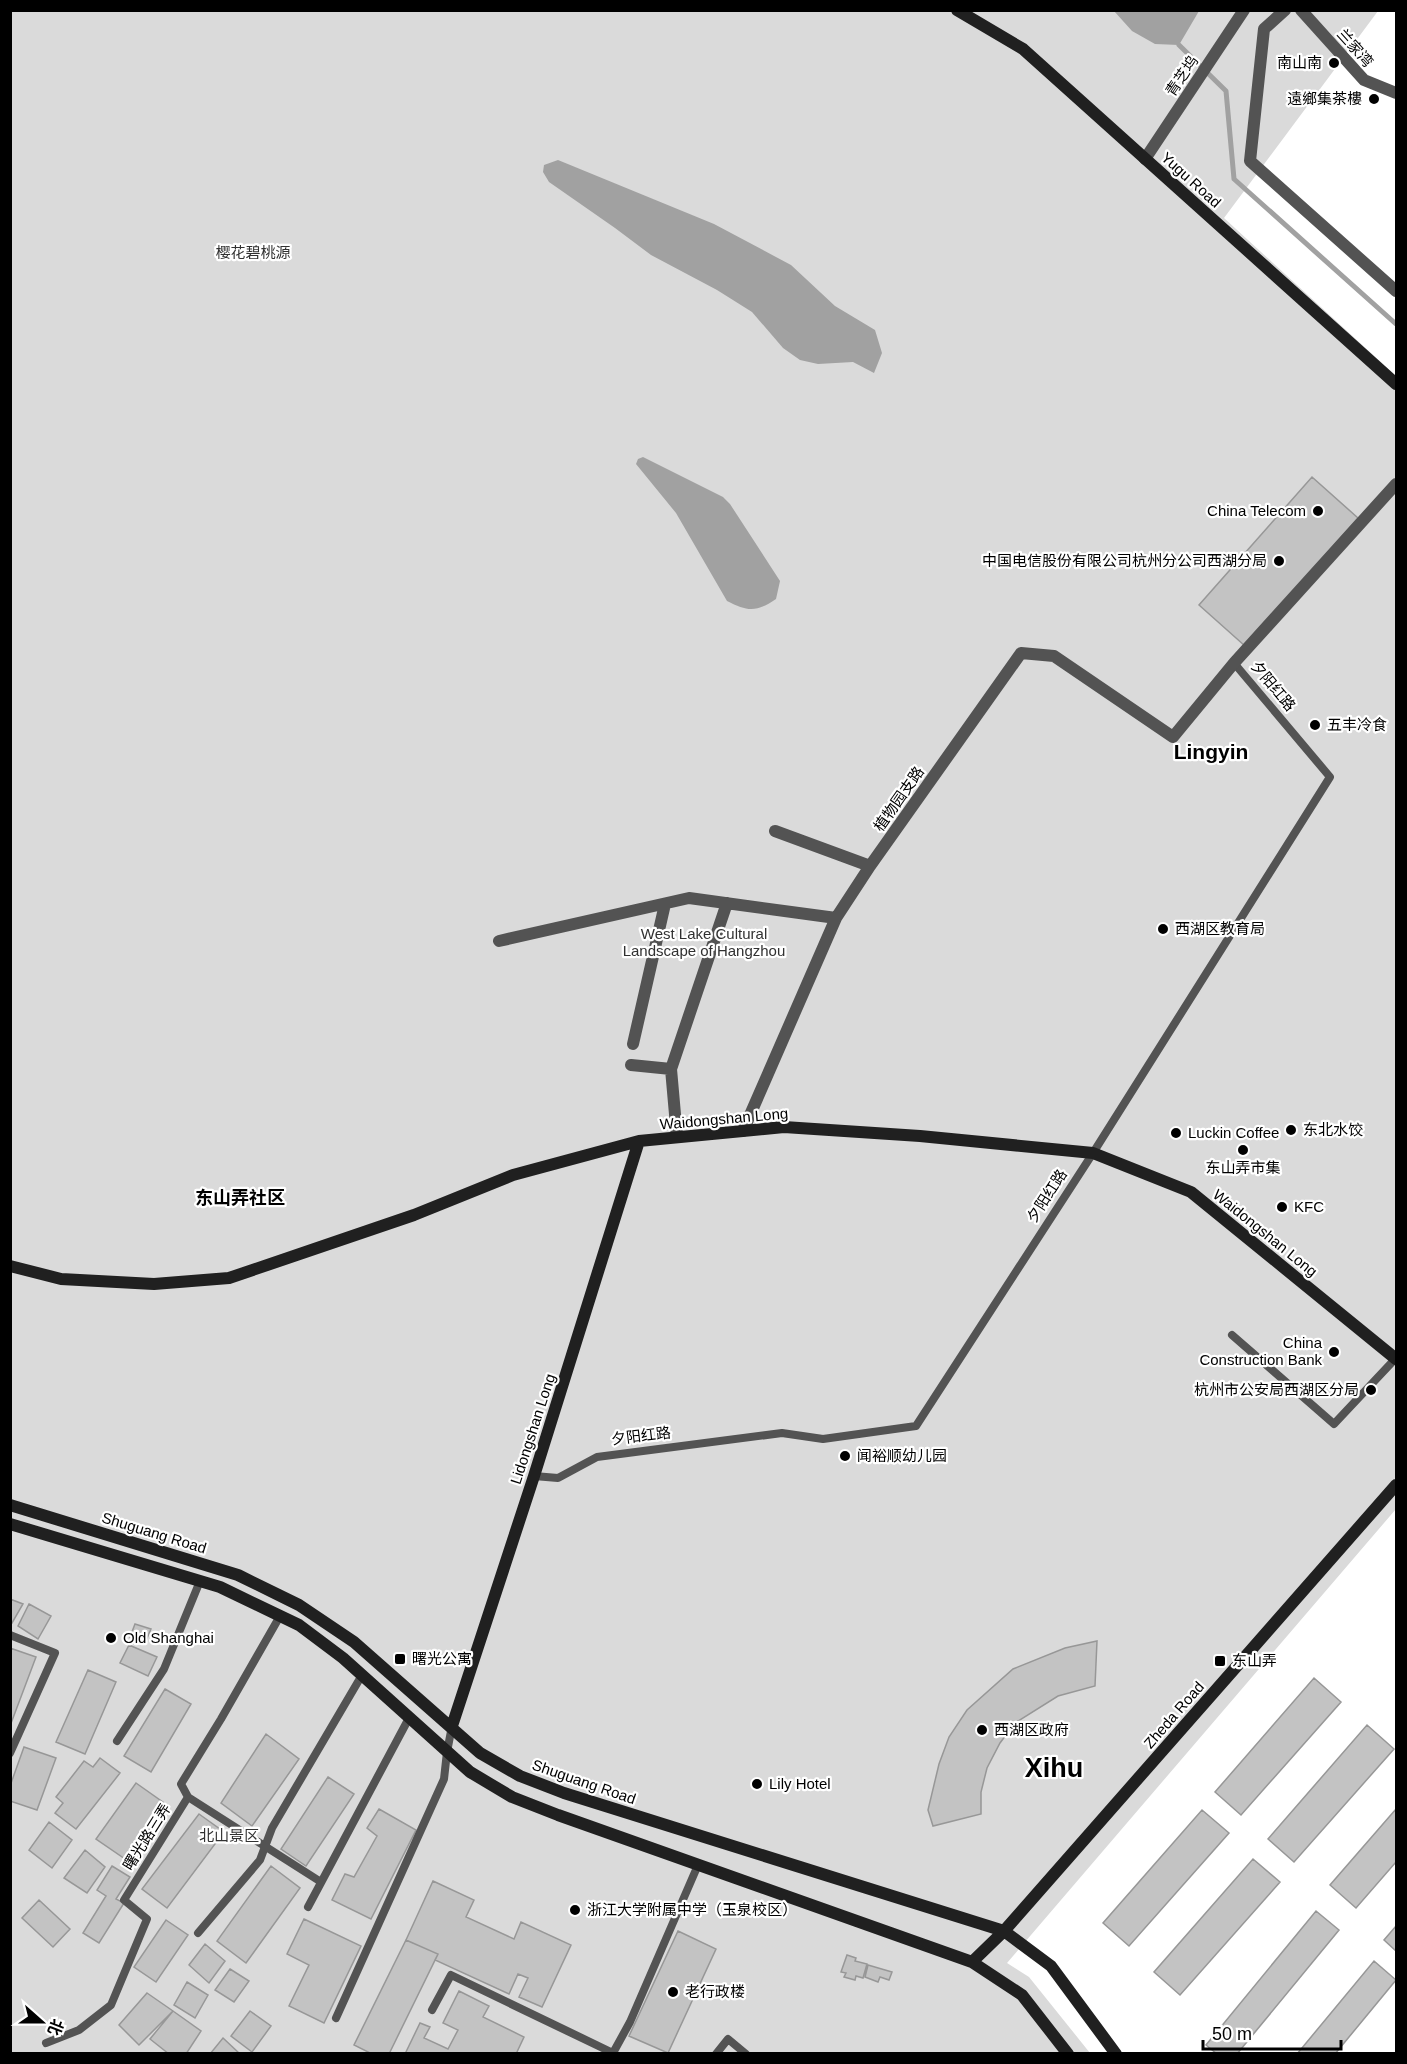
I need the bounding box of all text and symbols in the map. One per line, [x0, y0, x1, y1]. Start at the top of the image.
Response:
street label: 兰家湾 [1334, 25, 1377, 70]
street label: 青芝坞 [1162, 52, 1201, 99]
place label: 南山南 [1277, 54, 1322, 71]
marker: 南山南 [1327, 56, 1341, 70]
place label: 遠鄉集茶樓 [1287, 90, 1362, 107]
marker: 遠鄉集茶樓 [1367, 92, 1381, 106]
street label: Yugu Road [1158, 148, 1225, 211]
park label: 樱花碧桃源 [215, 244, 291, 261]
place label: China Telecom [1207, 502, 1306, 519]
marker: China Telecom [1311, 504, 1325, 518]
place label: 中国电信股份有限公司杭州分公司西湖分局 [982, 552, 1267, 569]
marker: 中国电信股份有限公司杭州分公司西湖分局 [1272, 554, 1286, 568]
street label: 夕阳红路 [1248, 657, 1299, 714]
place label: 五丰冷食 [1327, 716, 1387, 733]
marker: 五丰冷食 [1308, 718, 1322, 732]
district label: Lingyin [1174, 740, 1248, 763]
street label: 植物园支路 [870, 763, 927, 834]
place label: 西湖区教育局 [1175, 920, 1265, 937]
marker: 西湖区教育局 [1156, 922, 1170, 936]
park label: West Lake Cultural Landscape of Hangzhou [623, 925, 785, 959]
street label: Waidongshan Long [659, 1104, 789, 1133]
place label: 东北水饺 [1303, 1121, 1363, 1138]
marker: 东北水饺 [1284, 1123, 1298, 1137]
place label: Luckin Coffee [1188, 1124, 1279, 1141]
marker: Luckin Coffee [1169, 1126, 1183, 1140]
marker: 东山弄市集 [1236, 1143, 1250, 1157]
place label: 东山弄市集 [1205, 1159, 1281, 1176]
street label: 夕阳红路 [1023, 1166, 1070, 1226]
street label: Waidongshan Long [1210, 1186, 1321, 1280]
district label: 东山弄社区 [195, 1188, 285, 1208]
place label: KFC [1294, 1198, 1324, 1215]
marker: KFC [1275, 1200, 1289, 1214]
place label: China Construction Bank [1199, 1334, 1323, 1368]
marker: China Construction Bank [1327, 1345, 1341, 1359]
street label: Lidongshan Long [507, 1371, 558, 1486]
place label: 杭州市公安局西湖区分局 [1194, 1381, 1359, 1398]
marker: 杭州市公安局西湖区分局 [1364, 1383, 1378, 1397]
street label: 夕阳红路 [610, 1423, 672, 1448]
place label: 闻裕顺幼儿园 [857, 1447, 947, 1464]
marker: 闻裕顺幼儿园 [838, 1449, 852, 1463]
street label: Shuguang Road [100, 1509, 208, 1557]
place label: Old Shanghai [123, 1629, 214, 1646]
marker: Old Shanghai [104, 1631, 118, 1645]
place label: 曙光公寓 [412, 1650, 472, 1667]
marker: 曙光公寓 [393, 1652, 407, 1666]
place label: 东山弄 [1232, 1652, 1277, 1669]
marker: 东山弄 [1213, 1654, 1227, 1668]
street label: Zheda Road [1140, 1678, 1207, 1751]
place label: 西湖区政府 [994, 1721, 1069, 1738]
marker: 西湖区政府 [975, 1723, 989, 1737]
district label: Xihu [1025, 1753, 1083, 1783]
street label: Shuguang Road [530, 1756, 638, 1807]
place label: Lily Hotel [769, 1775, 831, 1792]
marker: Lily Hotel [750, 1777, 764, 1791]
street label: 曙光路三弄 [119, 1800, 174, 1873]
park label: 北山景区 [199, 1827, 259, 1844]
place label: 浙江大学附属中学（玉泉校区） [587, 1901, 797, 1918]
marker: 浙江大学附属中学（玉泉校区） [568, 1903, 582, 1917]
place label: 老行政楼 [685, 1983, 745, 2000]
marker: 老行政楼 [666, 1985, 680, 1999]
north arrow [12, 1992, 72, 2052]
scale bar [1203, 2013, 1341, 2051]
text: 北 [45, 2017, 66, 2038]
text: 50 m [1212, 2024, 1252, 2044]

